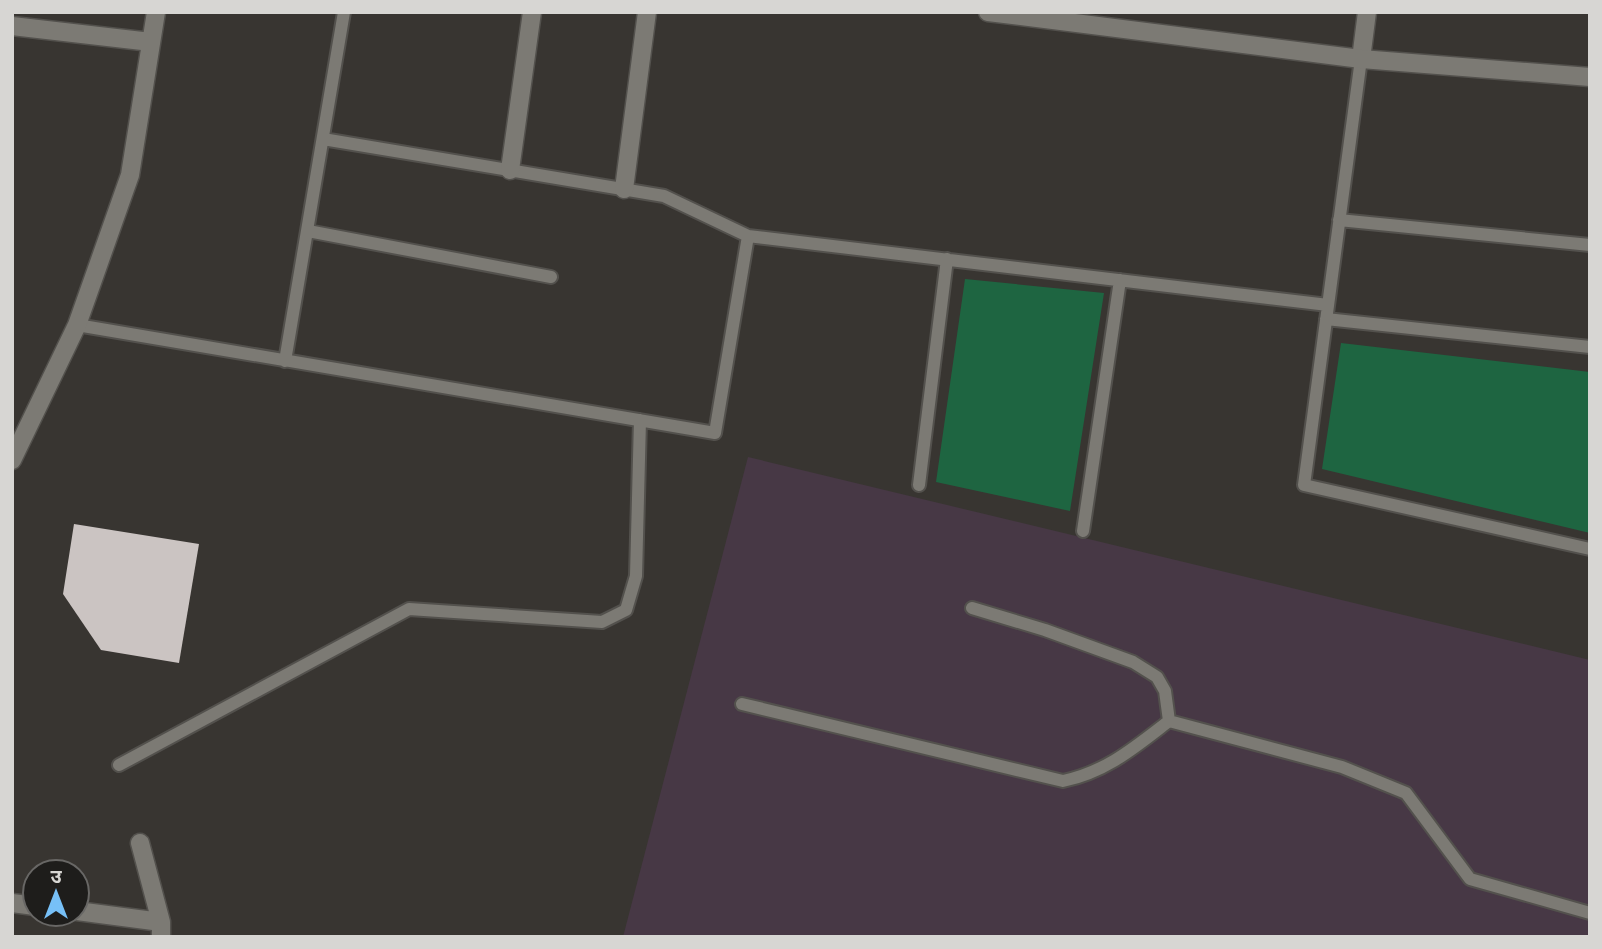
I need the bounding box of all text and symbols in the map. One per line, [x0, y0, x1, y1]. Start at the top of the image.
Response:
north arrow [21, 858, 91, 928]
text: उ [50, 865, 62, 888]

